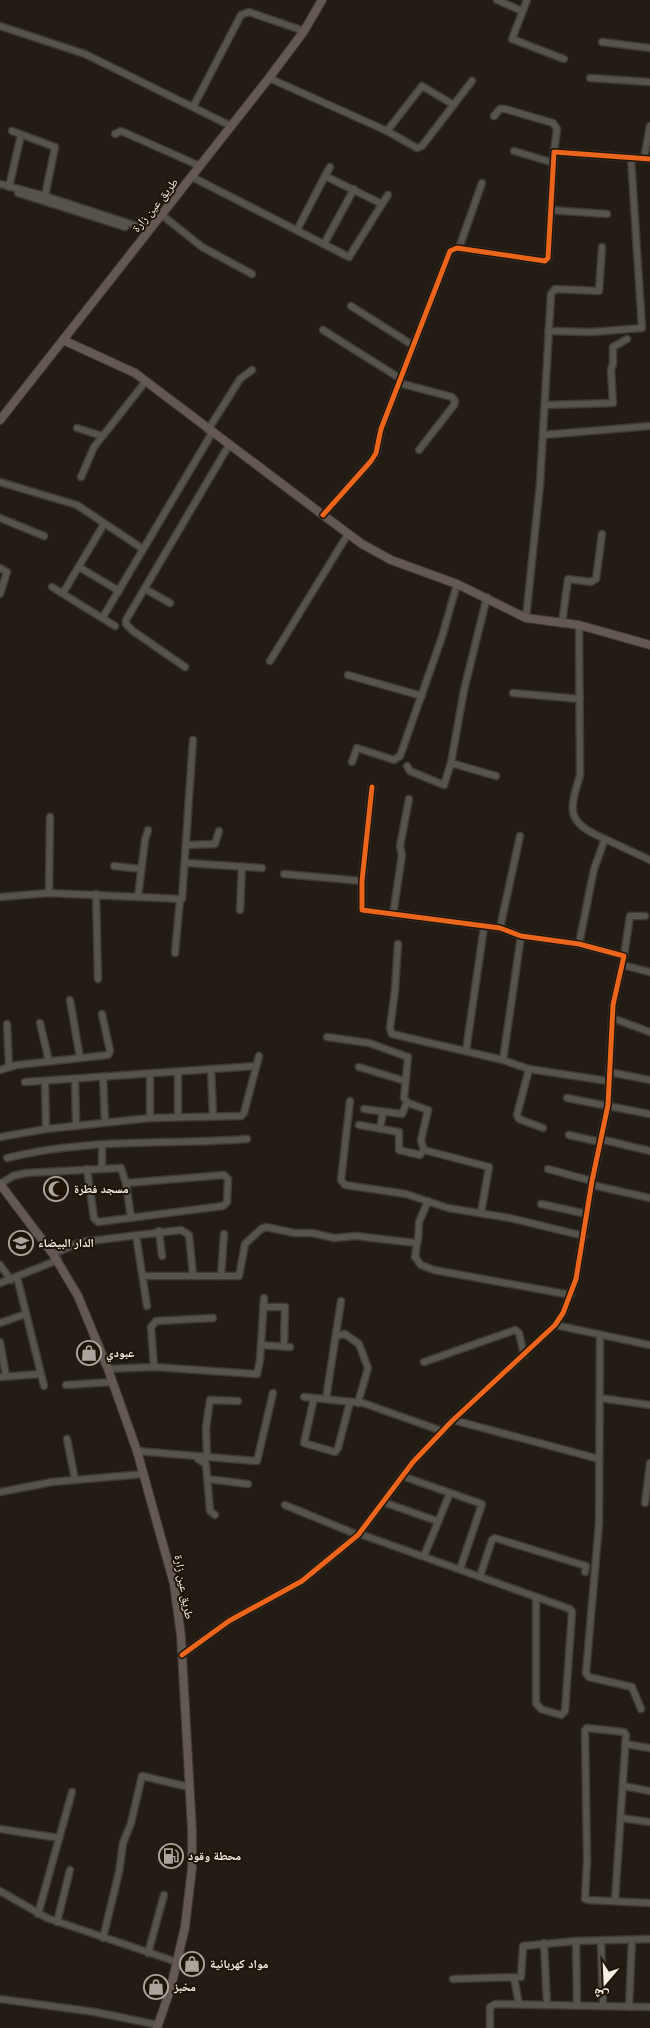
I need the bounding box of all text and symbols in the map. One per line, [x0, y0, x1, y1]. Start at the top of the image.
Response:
street label: طريق عين زارة [128, 175, 181, 235]
mosque icon: مسجد فطرة [43, 1176, 69, 1202]
place label: مسجد فطرة [74, 1181, 129, 1196]
school or university icon: الدار البيضاء [8, 1230, 34, 1256]
place label: الدار البيضاء [38, 1235, 94, 1250]
shop icon: عبودي [76, 1340, 102, 1366]
place label: عبودي [106, 1345, 134, 1363]
street label: طريق عين زارة [171, 1553, 198, 1620]
fuel station icon: محطة وقود [158, 1843, 184, 1869]
place label: محطة وقود [188, 1848, 242, 1863]
shop icon: مواد كهربائية [179, 1951, 205, 1977]
place label: مواد كهربائية [210, 1956, 269, 1971]
north arrow [580, 1958, 630, 2008]
shop icon: مخبز [143, 1974, 169, 2000]
place label: مخبز [173, 1979, 196, 1994]
text: ش [591, 1984, 611, 2006]

